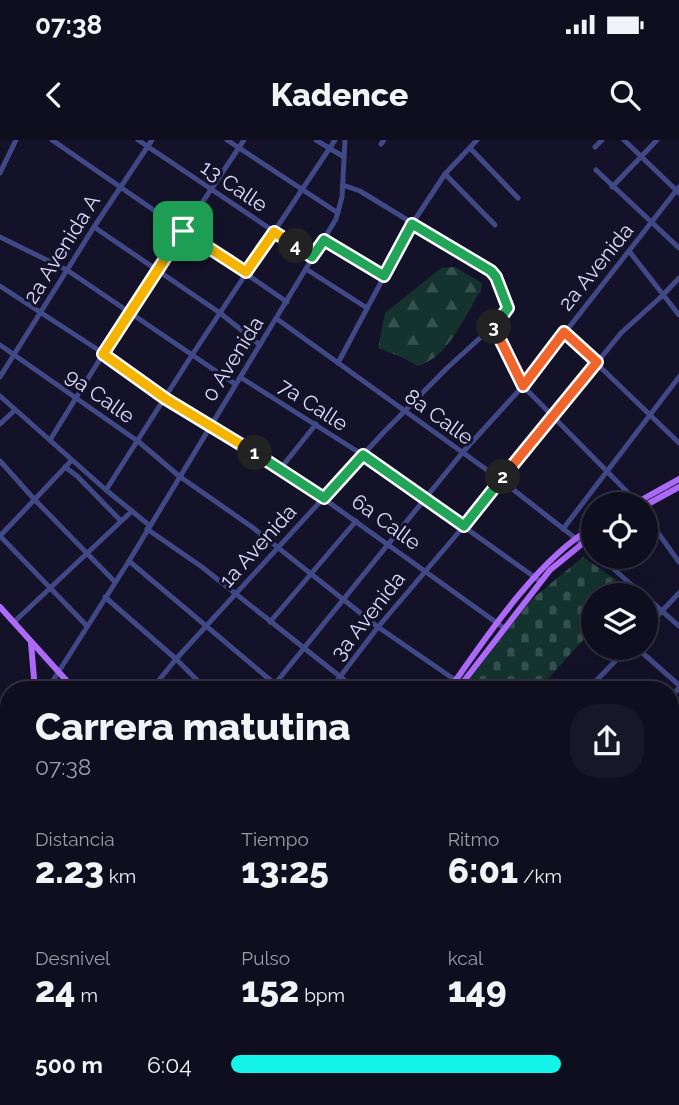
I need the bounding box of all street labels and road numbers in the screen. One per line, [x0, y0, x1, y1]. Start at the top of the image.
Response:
street label: 13 Calle [196, 154, 272, 217]
street label: 2a Avenida A [18, 190, 105, 308]
street label: 2a Avenida [553, 218, 638, 315]
street label: 0 Avenida [197, 312, 268, 406]
street label: 9a Calle [61, 363, 140, 428]
street label: 7a Calle [274, 373, 353, 436]
street label: 8a Calle [400, 383, 479, 450]
street label: 6a Calle [347, 488, 426, 555]
street label: 1a Avenida [214, 499, 301, 592]
street label: 3a Avenida [325, 566, 410, 665]

